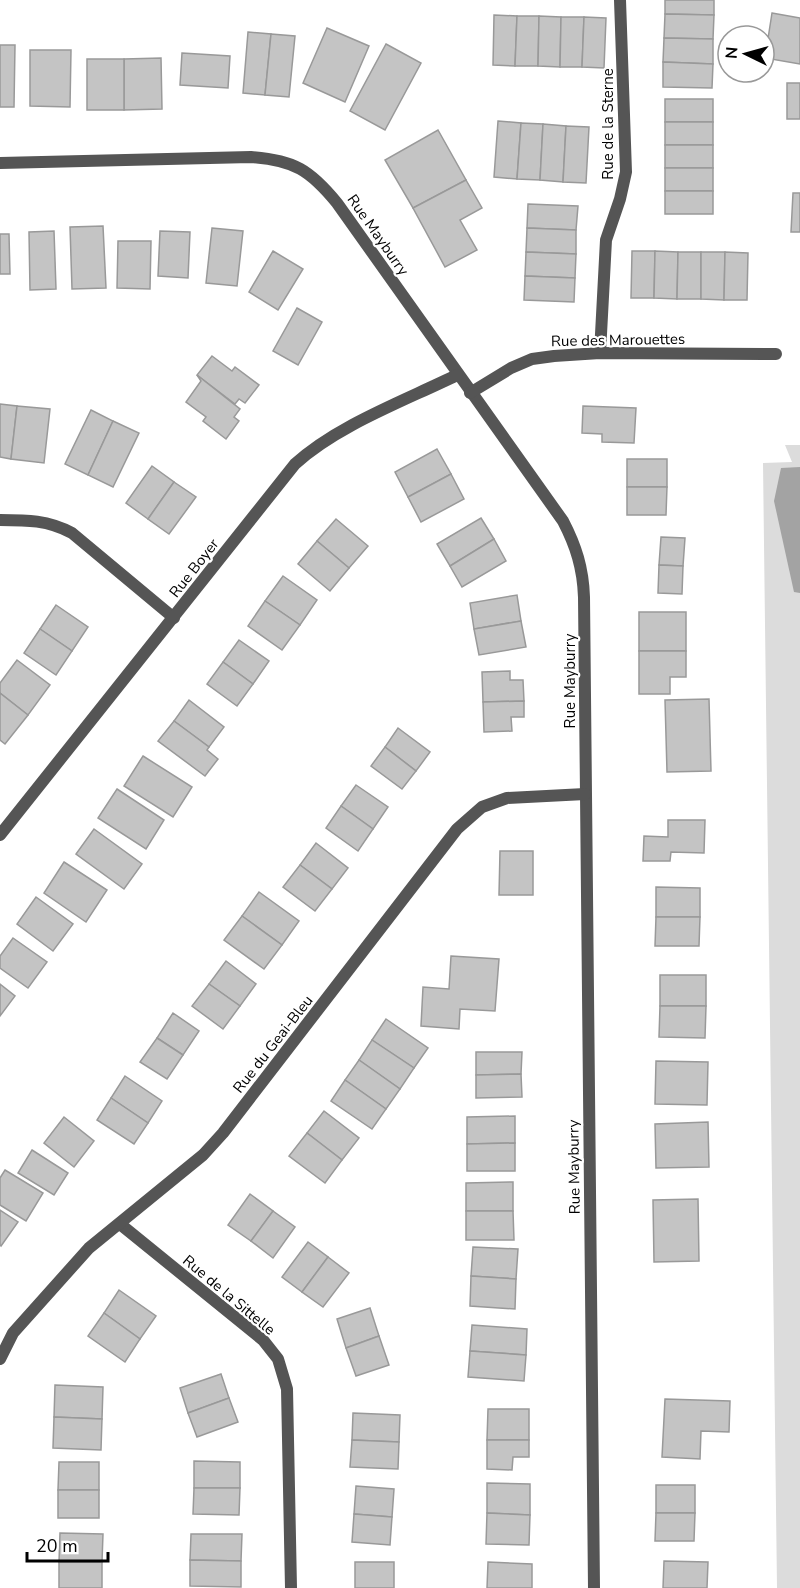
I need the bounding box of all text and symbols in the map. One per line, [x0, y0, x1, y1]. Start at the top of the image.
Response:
north arrow [716, 24, 776, 84]
text: N [721, 46, 744, 60]
street label: Rue de la Sterne [598, 68, 618, 180]
street label: Rue Mayburry [343, 190, 414, 280]
street label: Rue des Marouettes [551, 329, 685, 351]
street label: Rue Boyer [165, 534, 224, 602]
street label: Rue Mayburry [560, 633, 580, 728]
street label: Rue du Geai-Bleu [229, 991, 317, 1097]
street label: Rue Mayburry [563, 1119, 585, 1215]
street label: Rue de la Sittelle [179, 1250, 279, 1340]
scale bar [27, 1525, 108, 1563]
text: 20 m [36, 1534, 78, 1558]

